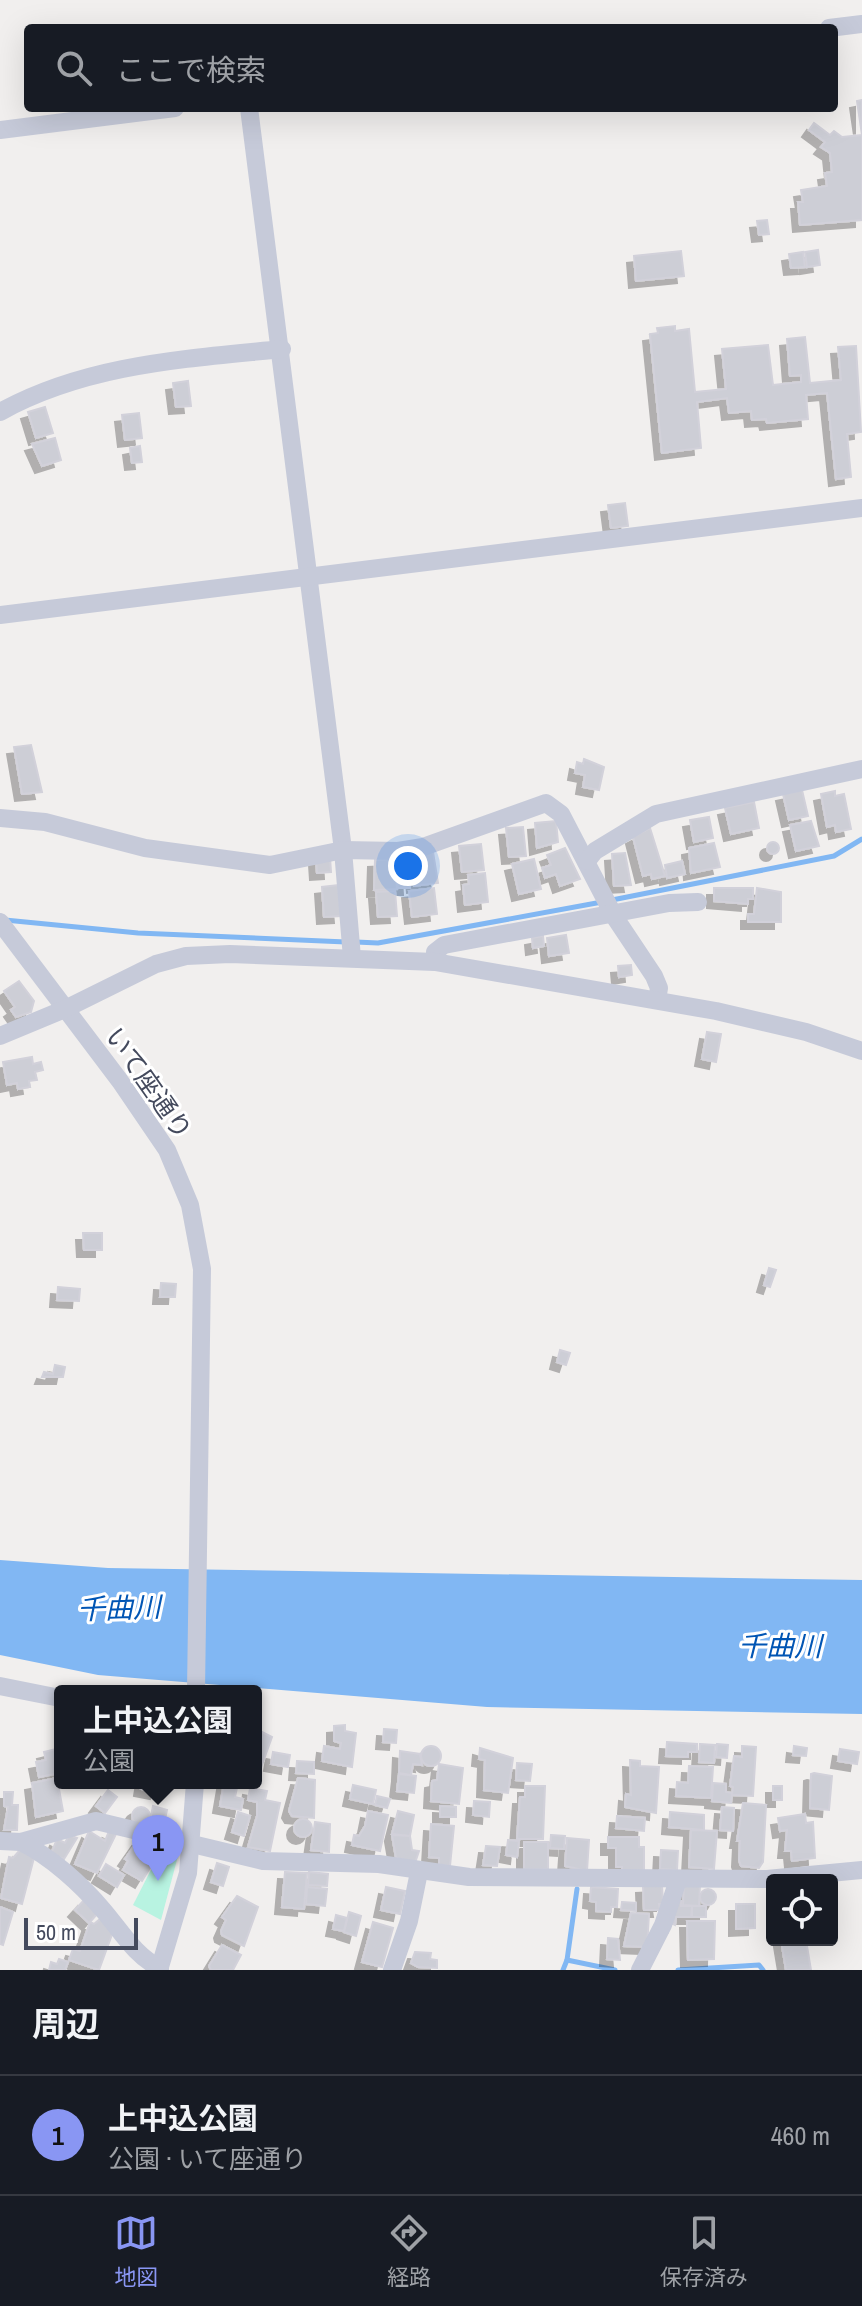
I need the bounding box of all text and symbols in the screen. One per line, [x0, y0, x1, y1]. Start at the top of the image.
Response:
search box [24, 24, 838, 112]
icon: search [52, 46, 96, 90]
text: ここで検索 [116, 50, 266, 90]
your location [388, 846, 428, 886]
street label: いて座通り [98, 1020, 200, 1146]
water label: 千曲川 [76, 1587, 165, 1628]
water label: 千曲川 [738, 1627, 825, 1665]
popup [54, 1685, 262, 1789]
text: 上中込公園 [83, 1700, 233, 1740]
text: 公園 [83, 1743, 135, 1778]
pin: 1 [132, 1815, 184, 1881]
map controls [766, 1874, 838, 1946]
button: locate [766, 1874, 838, 1946]
scale bar [24, 1914, 138, 1950]
text: 50 m [36, 1917, 76, 1947]
text: 周辺 [32, 2001, 100, 2047]
text: 上中込公園 [108, 2098, 258, 2138]
text: 1 [52, 2118, 64, 2153]
text: 460 m [771, 2118, 830, 2153]
text: 公園 · いて座通り [108, 2141, 307, 2176]
tab: 地図 [114, 2211, 158, 2292]
tab: 経路 [387, 2211, 431, 2292]
tab: 保存済み [660, 2211, 748, 2292]

